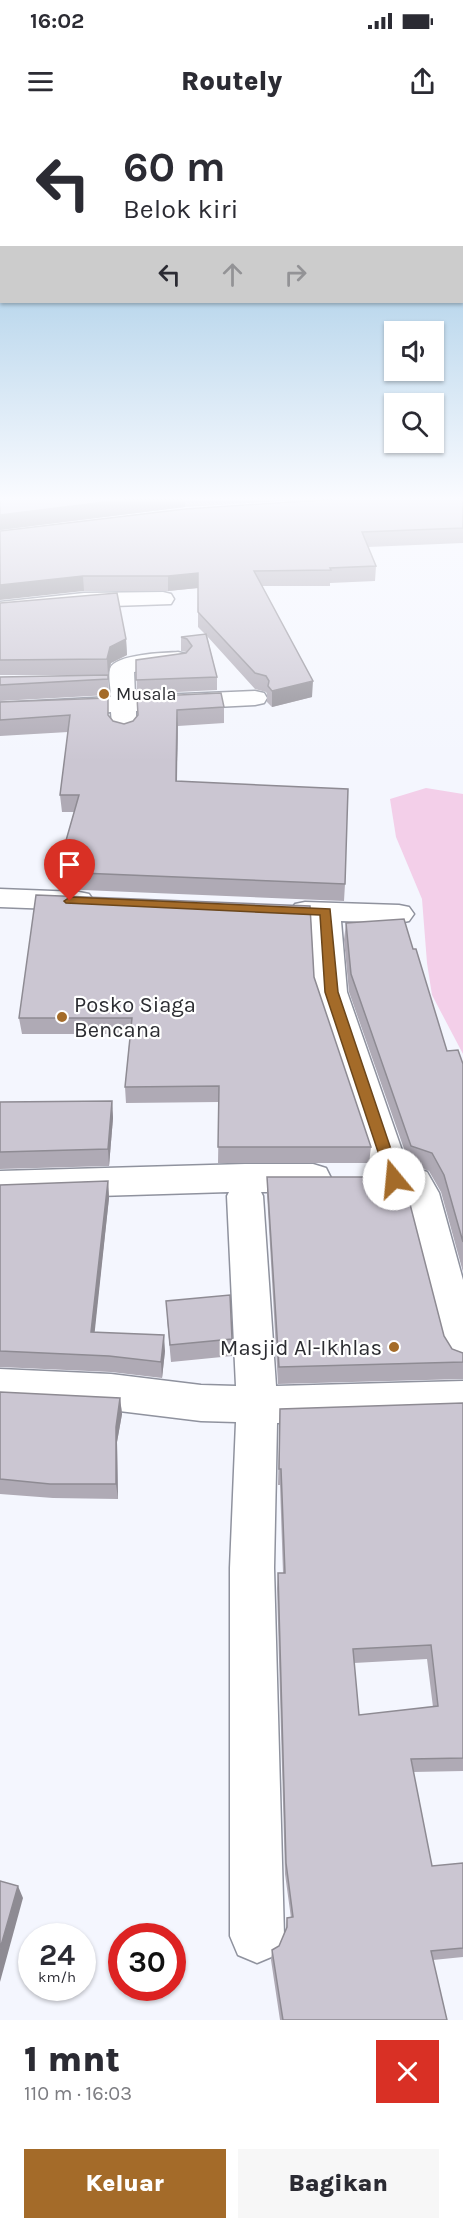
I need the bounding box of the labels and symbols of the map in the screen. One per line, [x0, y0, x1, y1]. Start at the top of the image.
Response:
place label: Musala [116, 683, 176, 705]
marker: Musala [97, 687, 111, 701]
pin [44, 839, 95, 901]
place label: Posko Siaga Bencana [74, 992, 196, 1043]
marker: Posko Siaga Bencana [55, 1010, 69, 1024]
position arrow [362, 1147, 426, 1211]
place label: Masjid Al-Ikhlas [220, 1335, 382, 1361]
marker: Masjid Al-Ikhlas [387, 1340, 401, 1354]
speed limit sign: 30 [108, 1923, 186, 2001]

